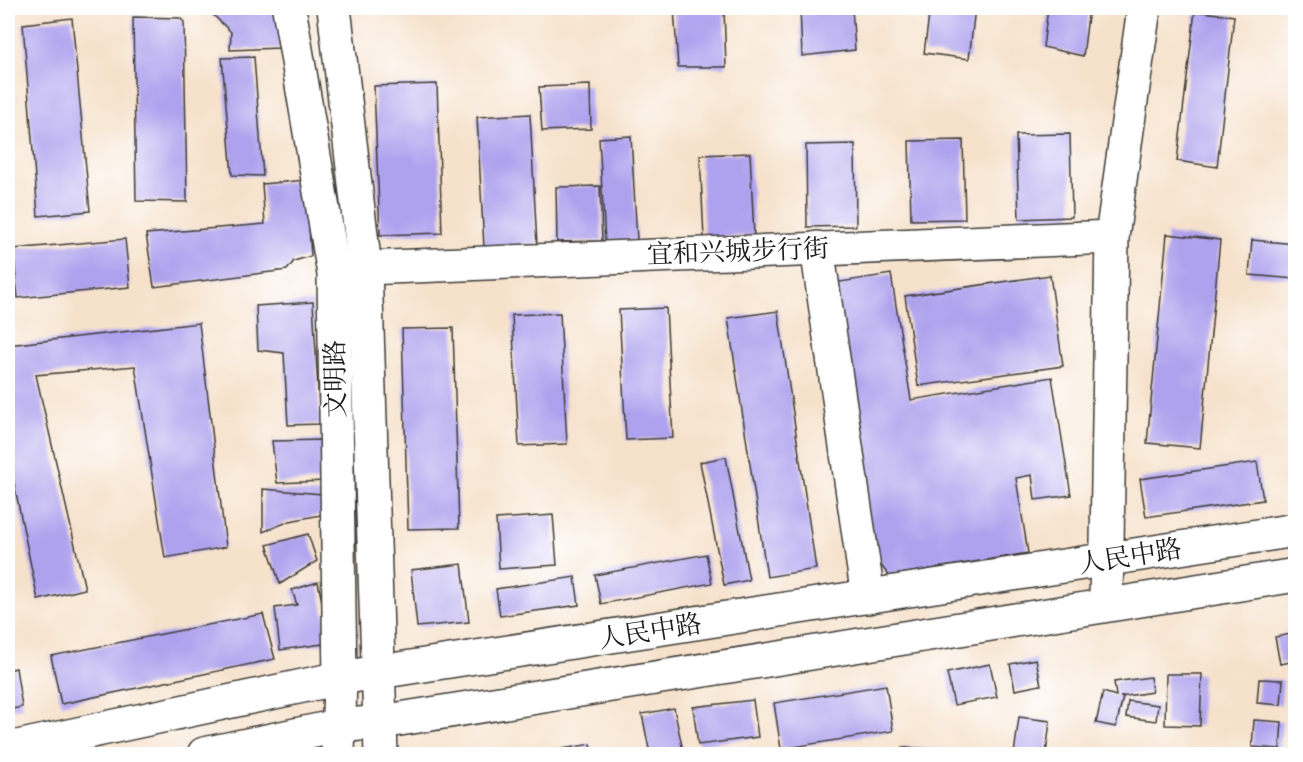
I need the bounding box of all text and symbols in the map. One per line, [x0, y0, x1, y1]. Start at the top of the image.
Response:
street label: 宜和兴城步行街 [646, 231, 830, 272]
street label: 文明路 [317, 340, 354, 418]
street label: 人民中路 [1076, 531, 1184, 582]
street label: 人民中路 [596, 606, 704, 657]

